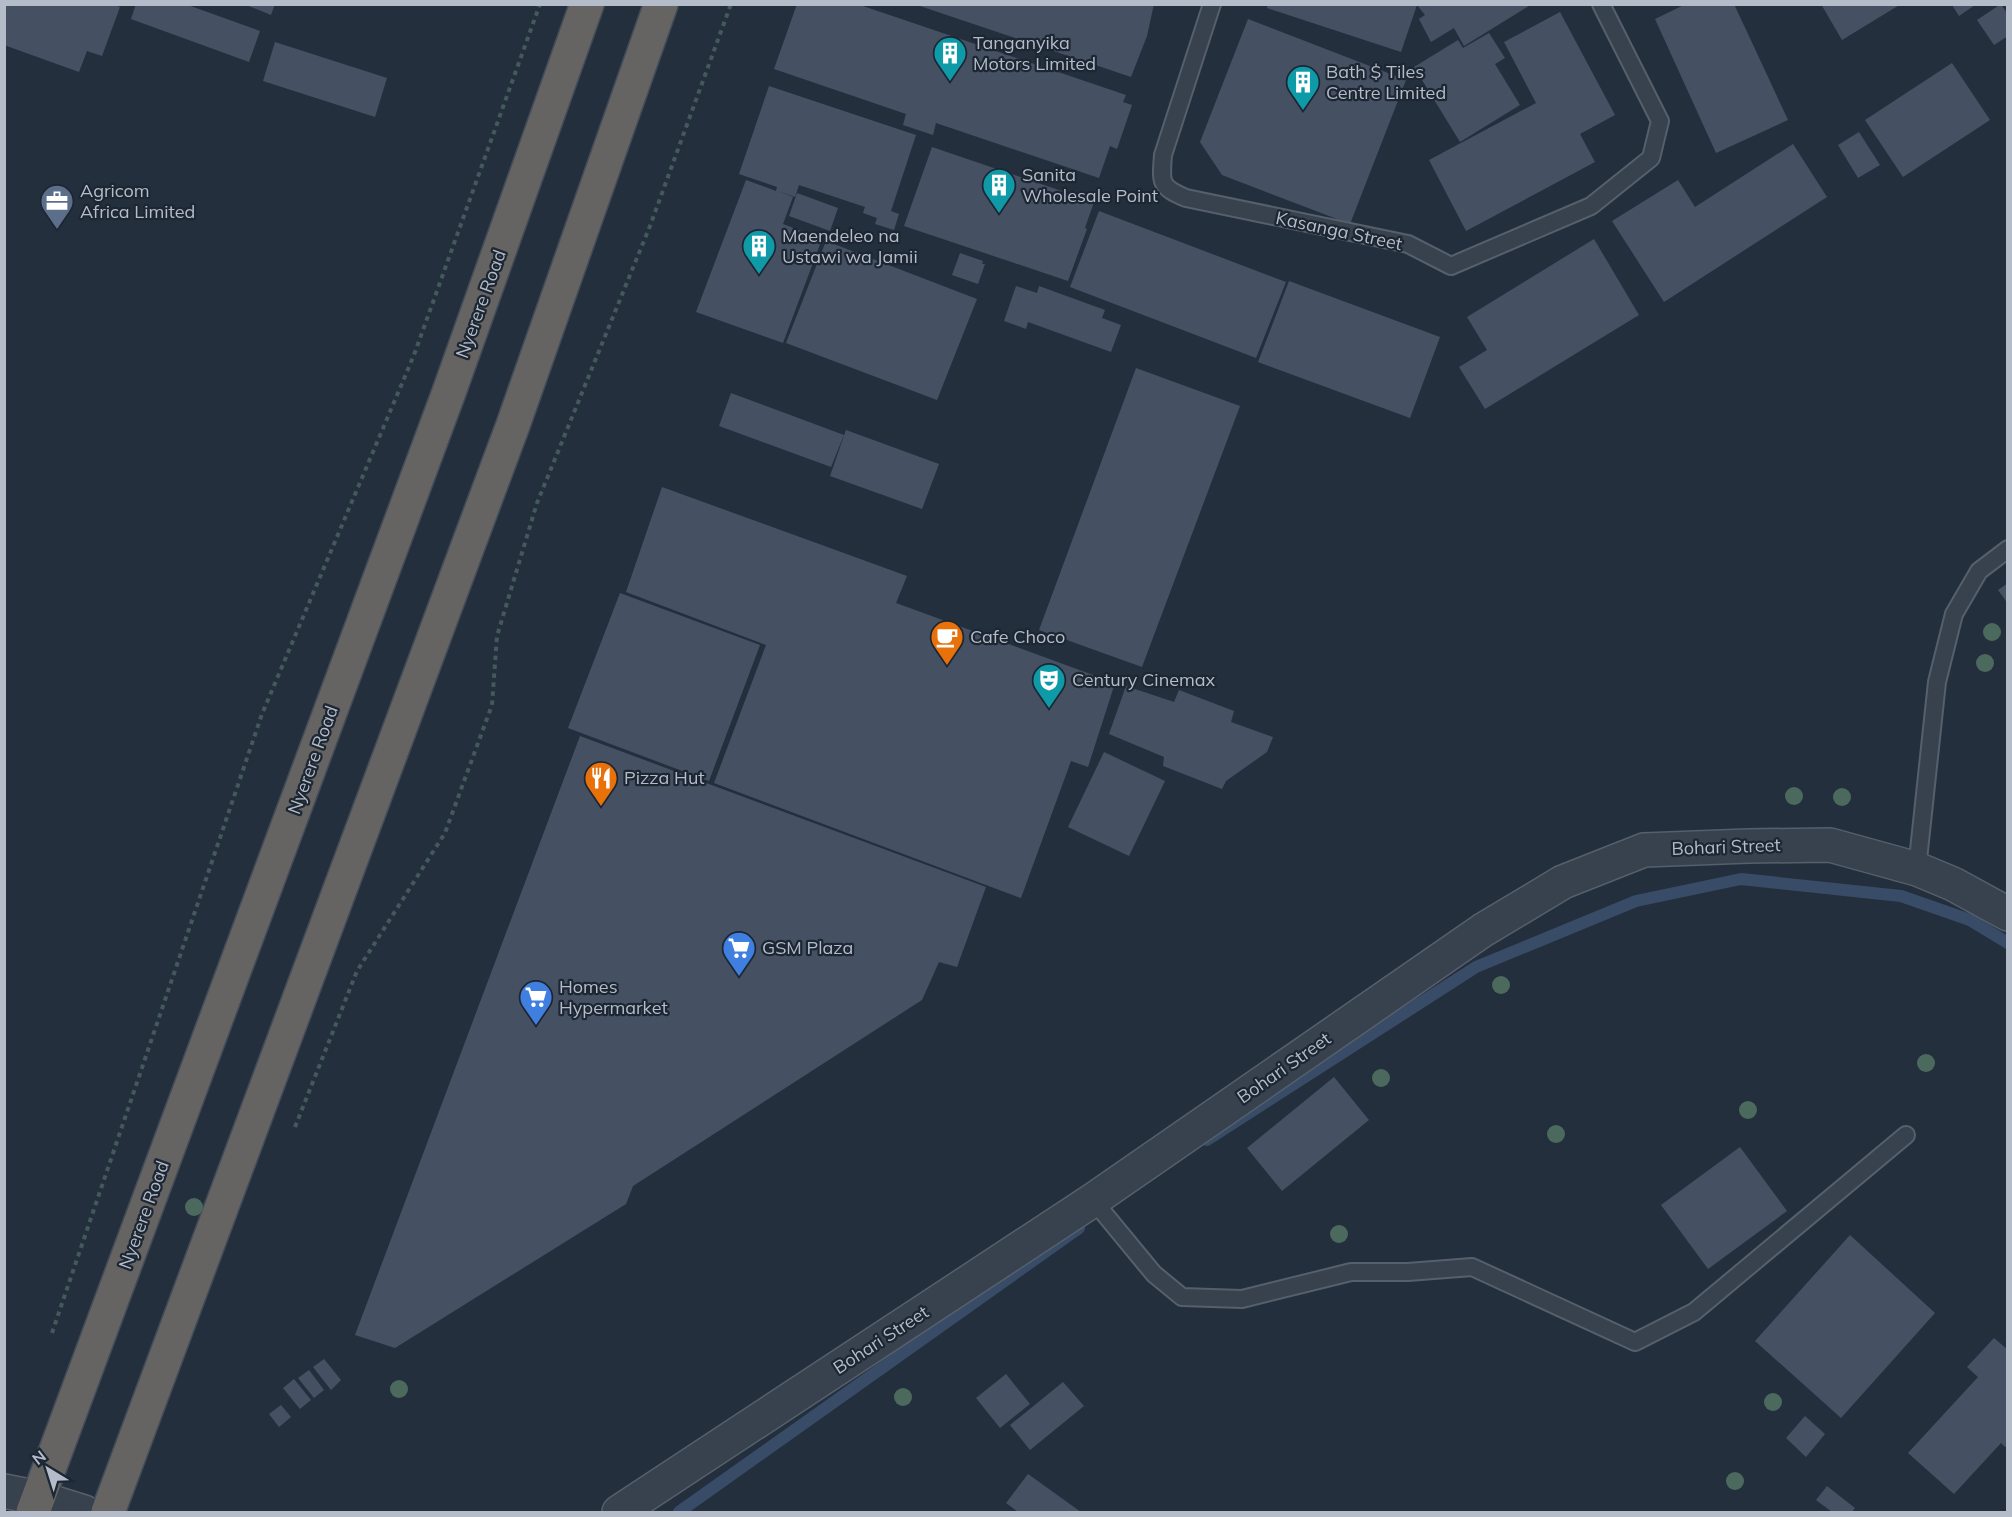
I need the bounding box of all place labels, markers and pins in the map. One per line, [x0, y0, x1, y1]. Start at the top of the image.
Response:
place label: Tanganyika Motors Limited [973, 31, 1096, 75]
building icon: Tanganyika Motors Limited [932, 35, 968, 82]
place label: Bath $ Tiles Centre Limited [1326, 60, 1446, 104]
building icon: Bath $ Tiles Centre Limited [1285, 64, 1321, 111]
place label: Sanita Wholesale Point [1022, 163, 1158, 207]
building icon: Sanita Wholesale Point [981, 167, 1017, 214]
place label: Agricom Africa Limited [80, 179, 195, 223]
office icon: Agricom Africa Limited [39, 183, 75, 230]
place label: Maendeleo na Ustawi wa Jamii [782, 224, 918, 268]
building icon: Maendeleo na Ustawi wa Jamii [741, 228, 777, 275]
cafe icon: Cafe Choco [929, 619, 965, 666]
place label: Cafe Choco [970, 625, 1065, 648]
theatre icon: Century Cinemax [1031, 662, 1067, 709]
place label: Century Cinemax [1072, 668, 1216, 691]
restaurant icon: Pizza Hut [583, 760, 619, 807]
place label: Pizza Hut [624, 766, 705, 789]
supermarket icon: GSM Plaza [721, 930, 757, 977]
place label: GSM Plaza [762, 936, 853, 959]
place label: Homes Hypermarket [559, 975, 668, 1019]
supermarket icon: Homes Hypermarket [518, 979, 554, 1026]

